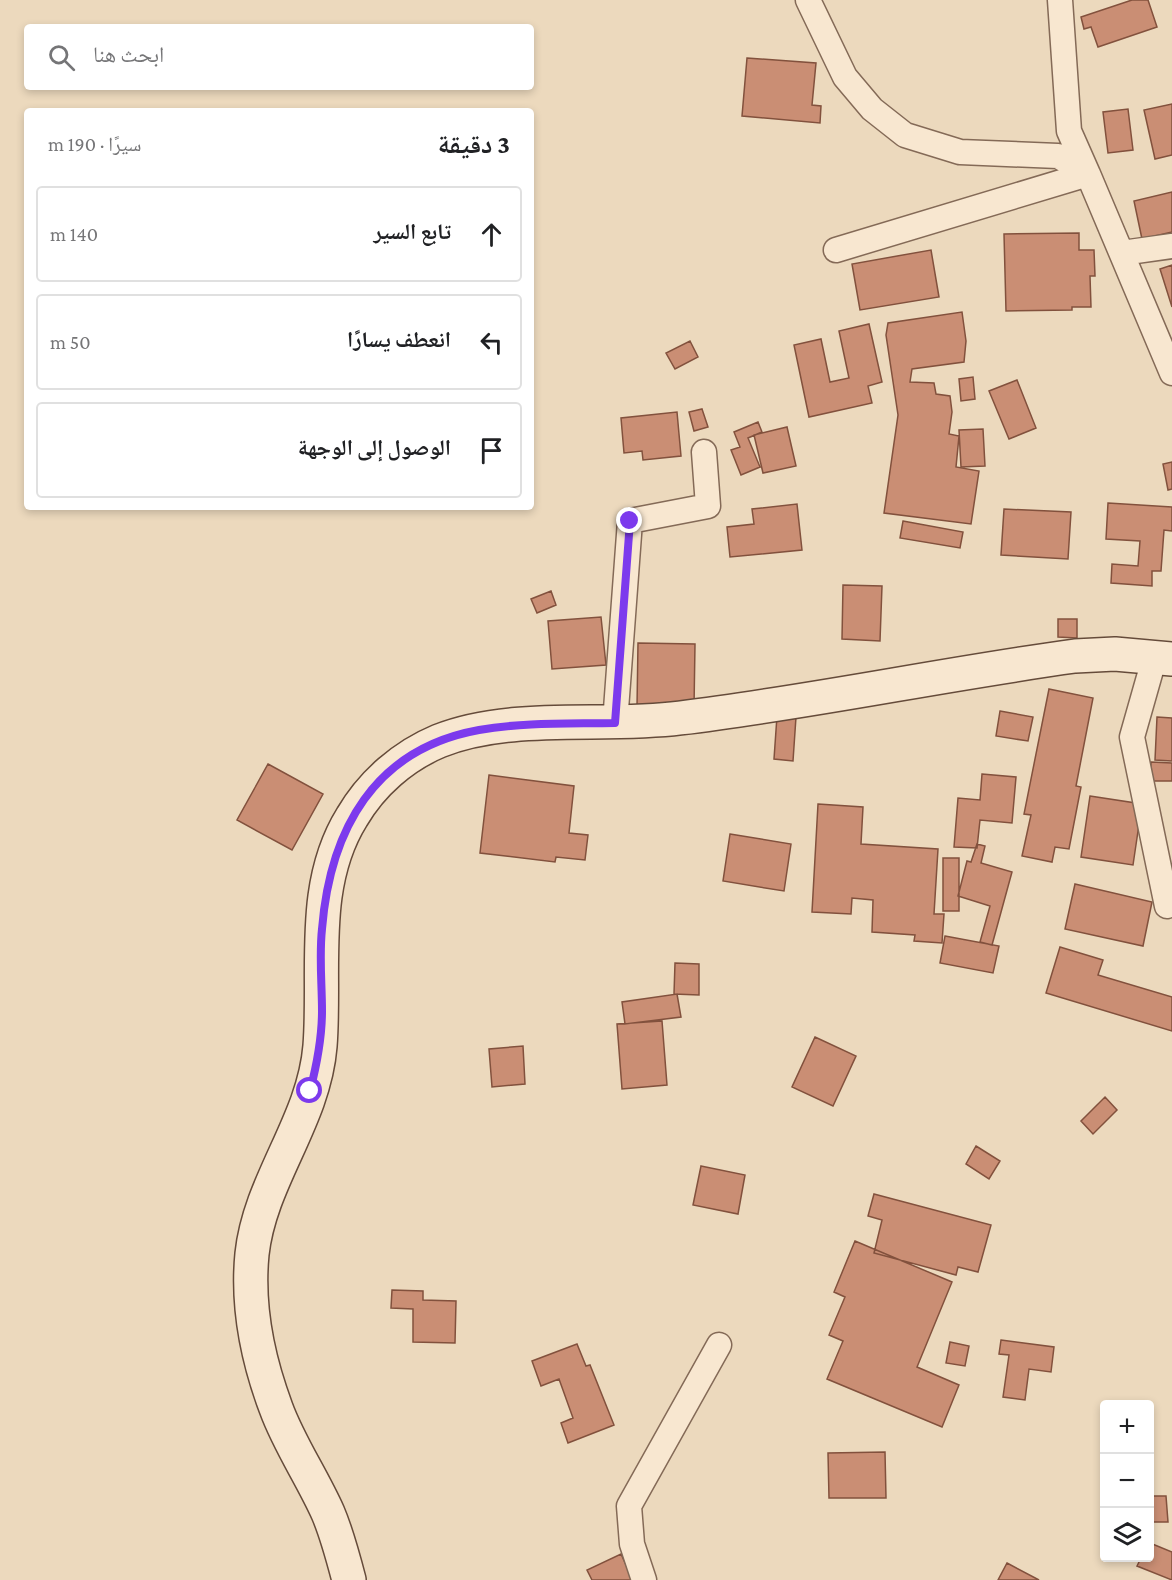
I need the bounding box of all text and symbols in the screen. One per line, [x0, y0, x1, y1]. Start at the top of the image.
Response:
search box [24, 24, 534, 90]
icon: search [45, 41, 78, 74]
text: ابحث هنا [93, 42, 164, 67]
text: 3 دقيقة [438, 130, 510, 159]
text: سيرًا · 190 m [48, 133, 141, 155]
icon: ahead [475, 218, 508, 251]
text: تابع السير [373, 219, 451, 244]
text: 140 m [50, 223, 98, 245]
icon: left [475, 326, 508, 359]
text: انعطف يسارًا [347, 327, 451, 352]
text: 50 m [50, 331, 91, 353]
icon: arrive [475, 434, 508, 467]
text: الوصول إلى الوجهة [298, 435, 451, 460]
route end [616, 507, 642, 533]
route start [296, 1077, 322, 1103]
map controls [1100, 1400, 1154, 1562]
button: + [1100, 1400, 1154, 1454]
button: − [1100, 1454, 1154, 1508]
button: layers [1100, 1508, 1154, 1562]

